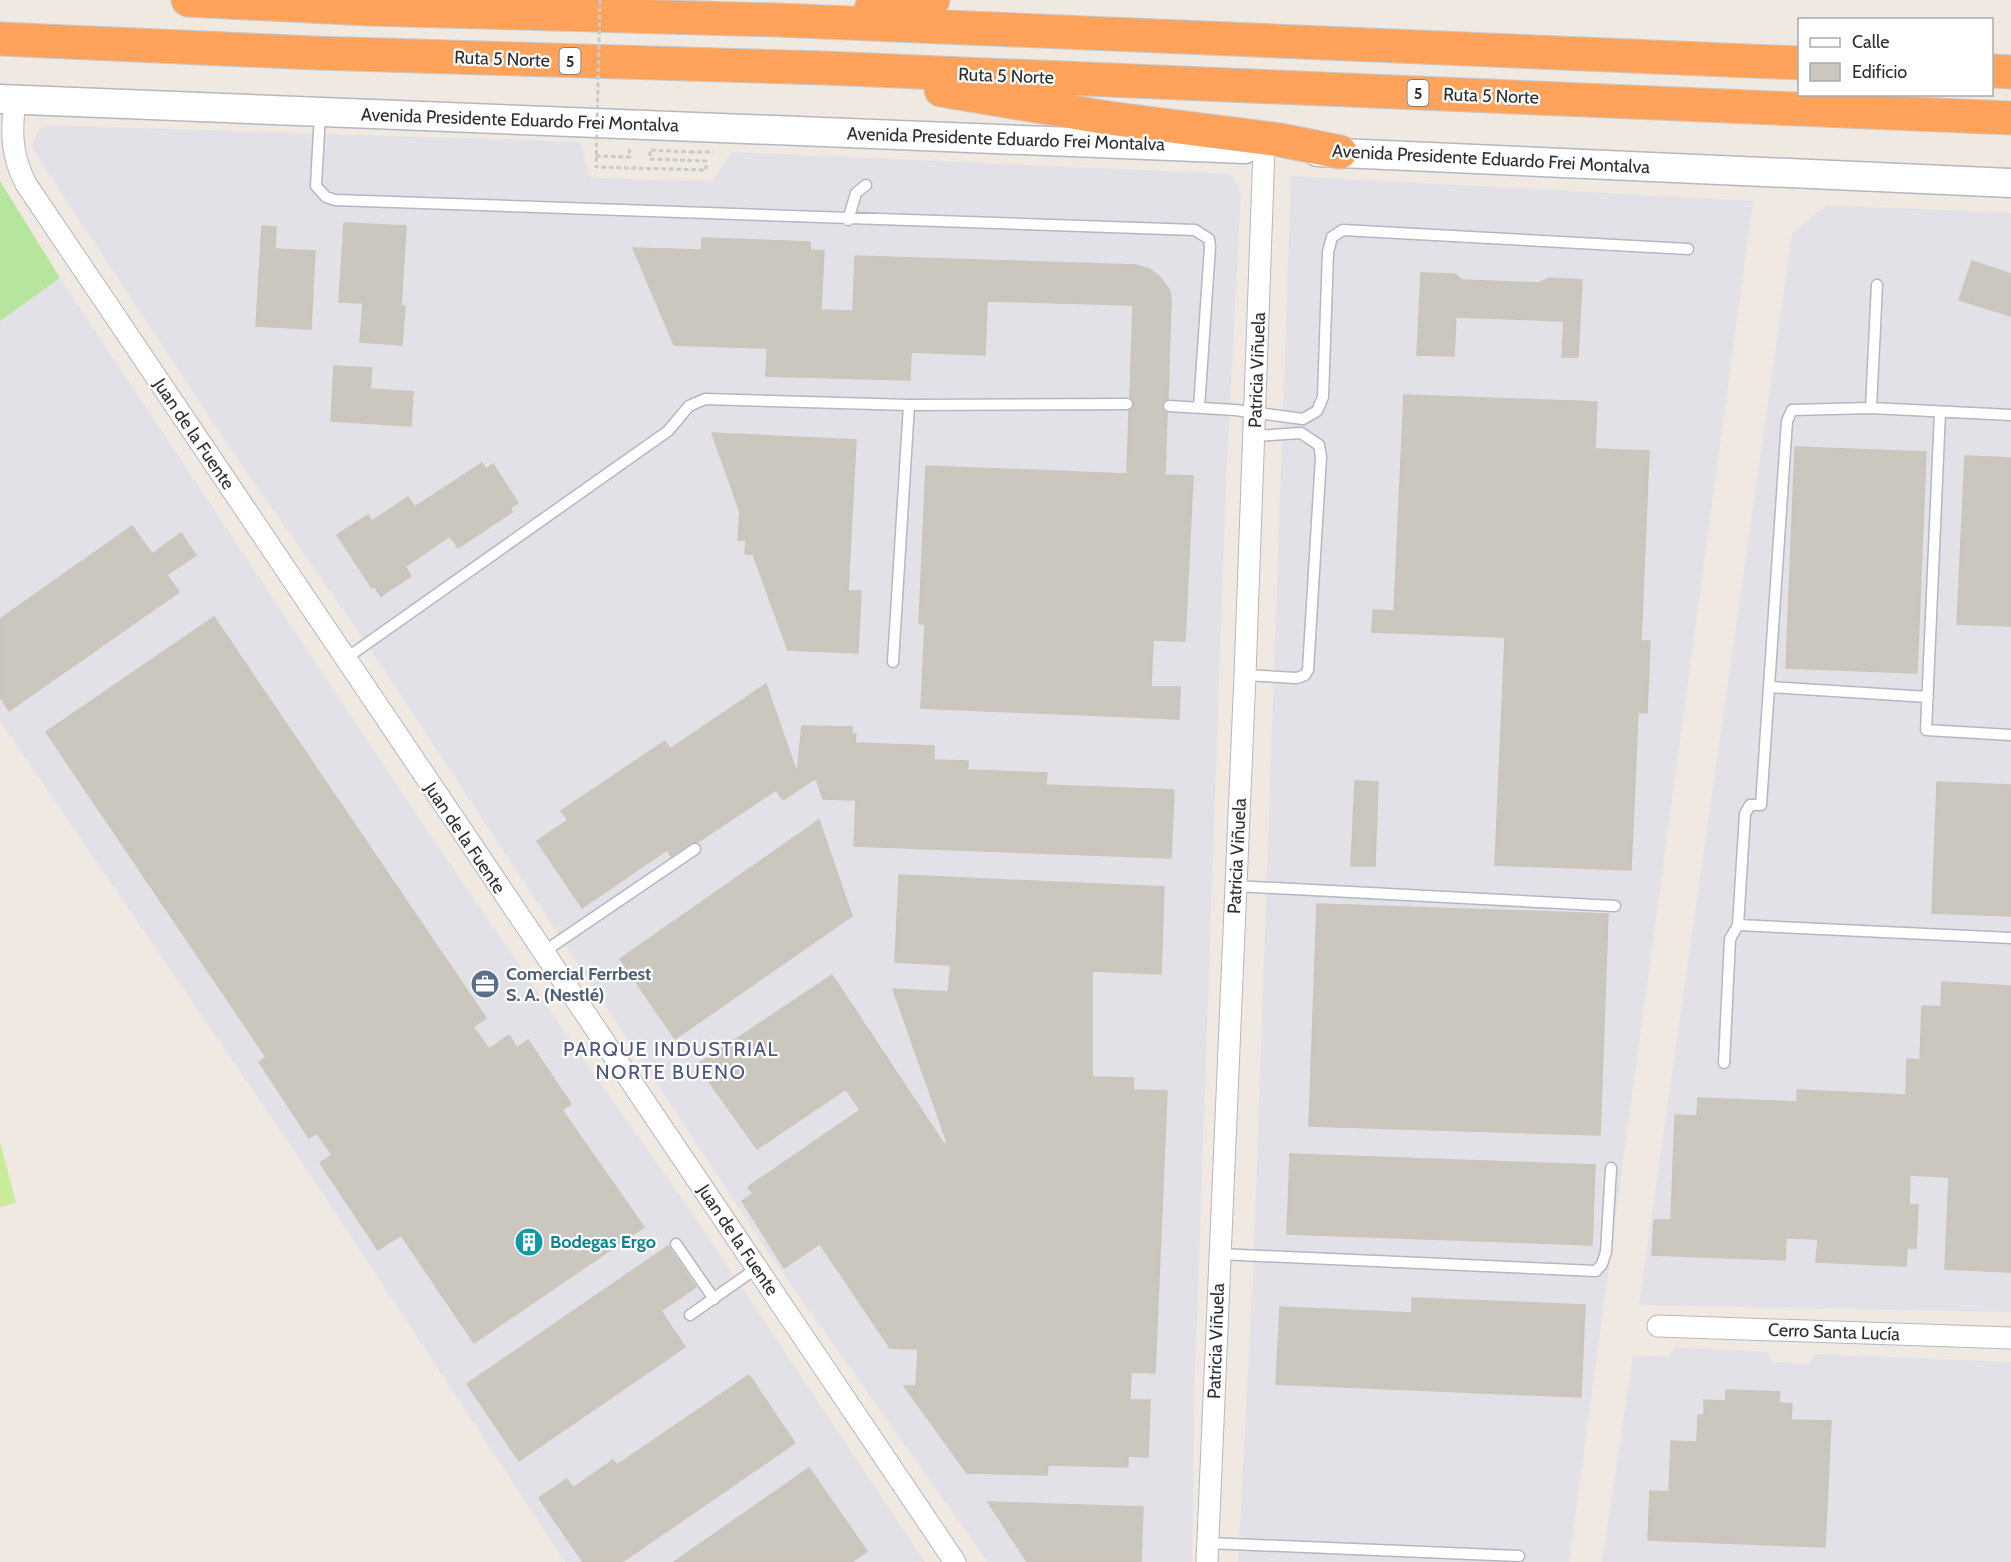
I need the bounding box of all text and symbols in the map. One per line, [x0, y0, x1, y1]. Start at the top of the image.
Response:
legend [1798, 18, 1993, 96]
text: Calle [1852, 31, 1889, 53]
street label: Ruta 5 Norte [454, 46, 550, 72]
road number: 5 [560, 48, 580, 74]
text: Edificio [1852, 61, 1907, 83]
street label: Ruta 5 Norte [958, 63, 1054, 89]
road number: 5 [1408, 80, 1428, 106]
street label: Ruta 5 Norte [1443, 83, 1539, 109]
street label: Avenida Presidente Eduardo Frei Montalva [361, 103, 680, 137]
street label: Avenida Presidente Eduardo Frei Montalva [847, 122, 1166, 156]
street label: Avenida Presidente Eduardo Frei Montalva [1332, 140, 1651, 178]
street label: Patricia Viñuela [1244, 311, 1270, 428]
street label: Juan de la Fuente [148, 373, 239, 494]
street label: Juan de la Fuente [419, 777, 510, 898]
street label: Patricia Viñuela [1223, 797, 1251, 914]
place label: Comercial Ferrbest S. A. (Nestlé) [506, 963, 651, 1006]
office icon: Comercial Ferrbest S. A. (Nestlé) [469, 968, 501, 1000]
district label: PARQUE INDUSTRIAL NORTE BUENO [563, 1037, 779, 1084]
street label: Juan de la Fuente [692, 1179, 783, 1300]
building icon: Bodegas Ergo [513, 1226, 545, 1258]
place label: Bodegas Ergo [550, 1231, 656, 1253]
street label: Patricia Viñuela [1203, 1282, 1229, 1399]
street label: Cerro Santa Lucía [1768, 1319, 1901, 1345]

